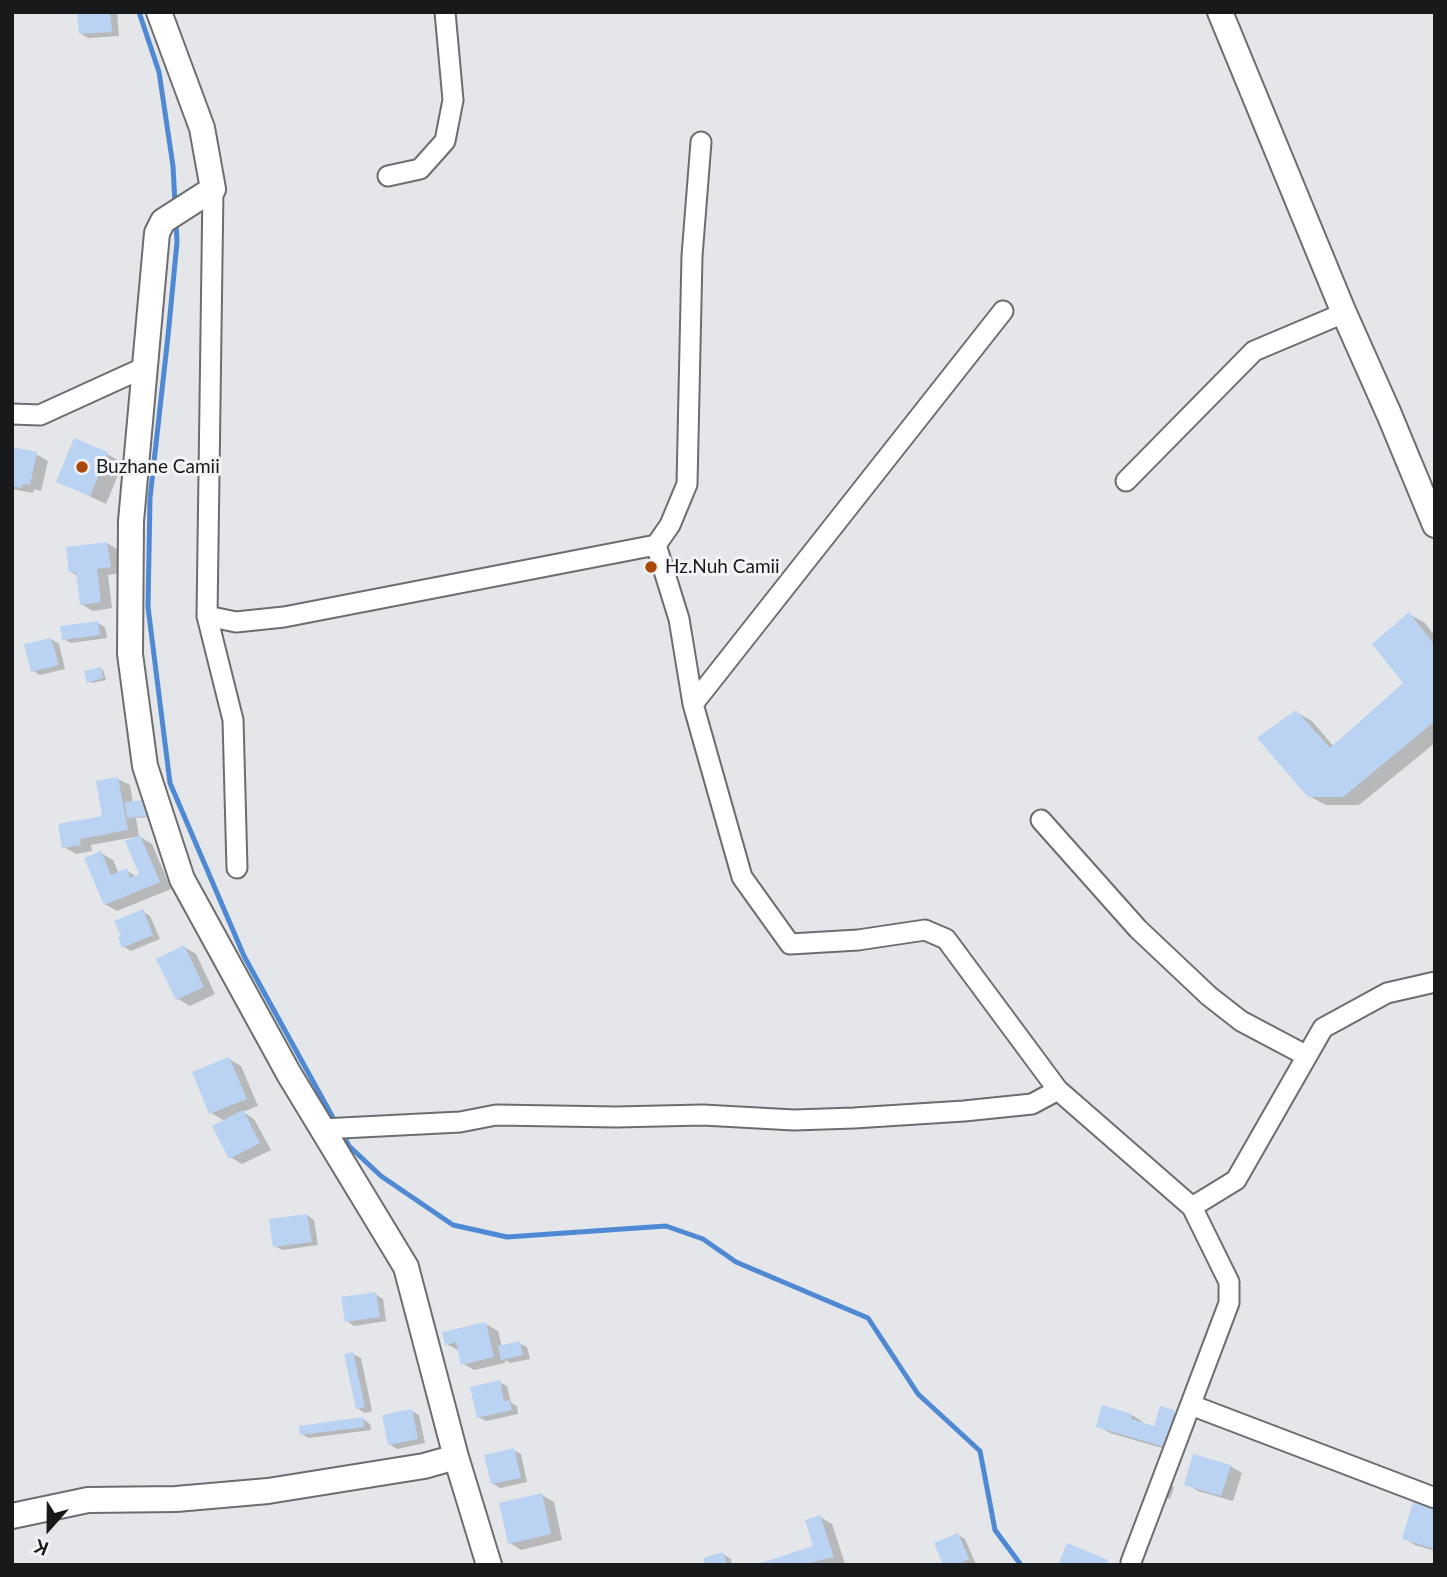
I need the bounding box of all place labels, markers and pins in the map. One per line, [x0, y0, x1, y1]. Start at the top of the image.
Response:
place label: Buzhane Camii [96, 456, 220, 478]
marker: Buzhane Camii [74, 459, 90, 475]
place label: Hz.Nuh Camii [665, 556, 780, 578]
marker: Hz.Nuh Camii [643, 559, 659, 575]

